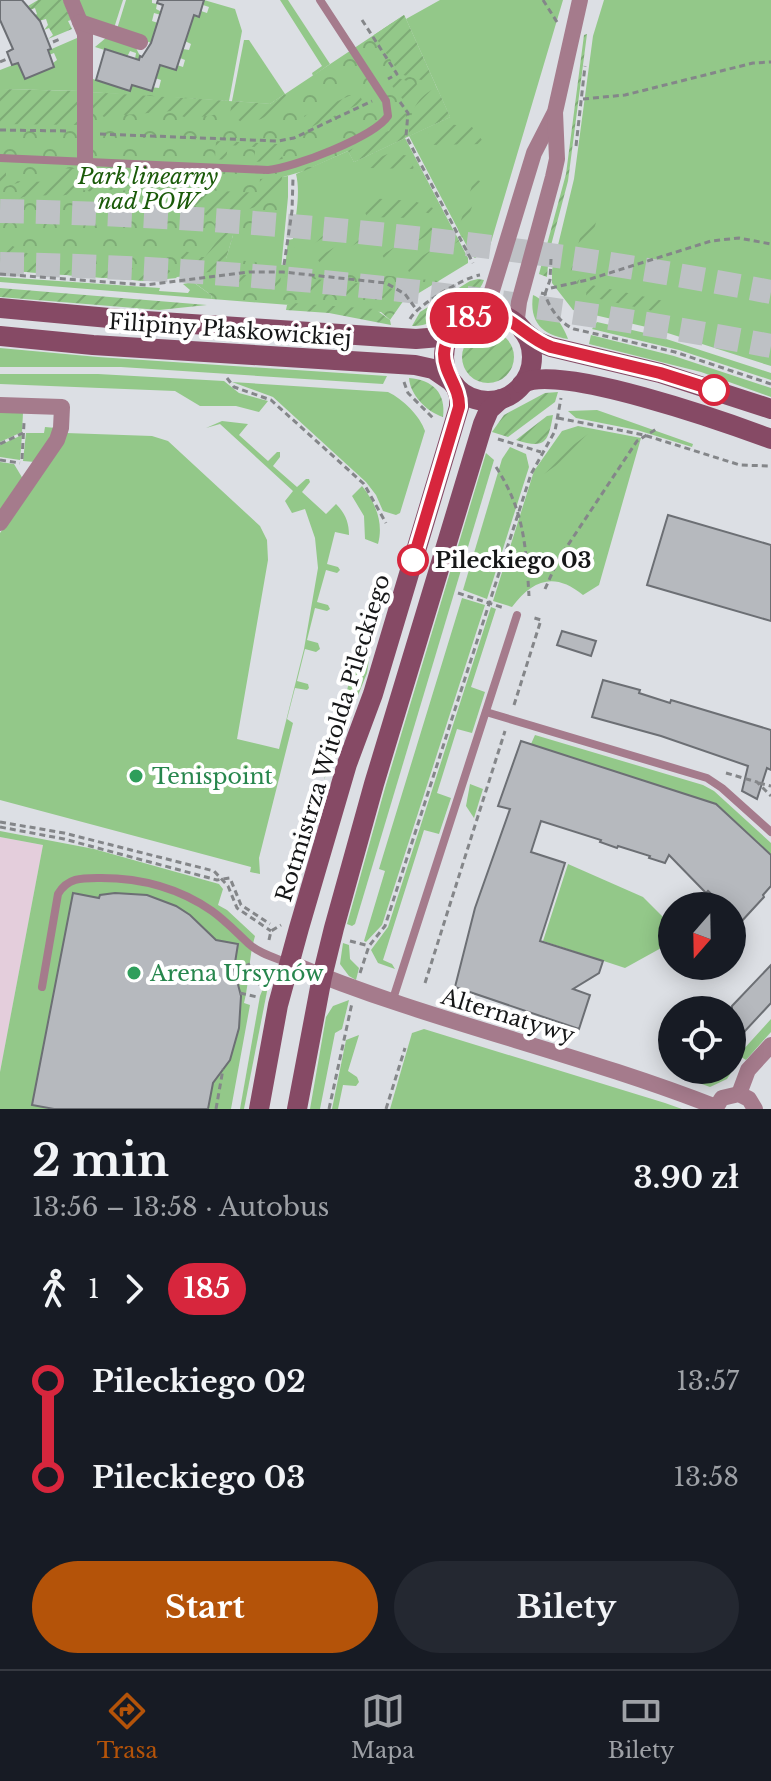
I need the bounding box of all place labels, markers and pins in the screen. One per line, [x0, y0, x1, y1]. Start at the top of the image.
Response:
unlabelled marker [699, 375, 729, 405]
marker: Pileckiego 03 [398, 545, 428, 575]
place label: Pileckiego 03 [435, 547, 592, 574]
place label: Tenispoint [152, 763, 274, 790]
marker: Tenispoint [127, 767, 145, 785]
place label: Arena Ursynów [149, 960, 324, 987]
marker: Arena Ursynów [125, 964, 143, 982]

